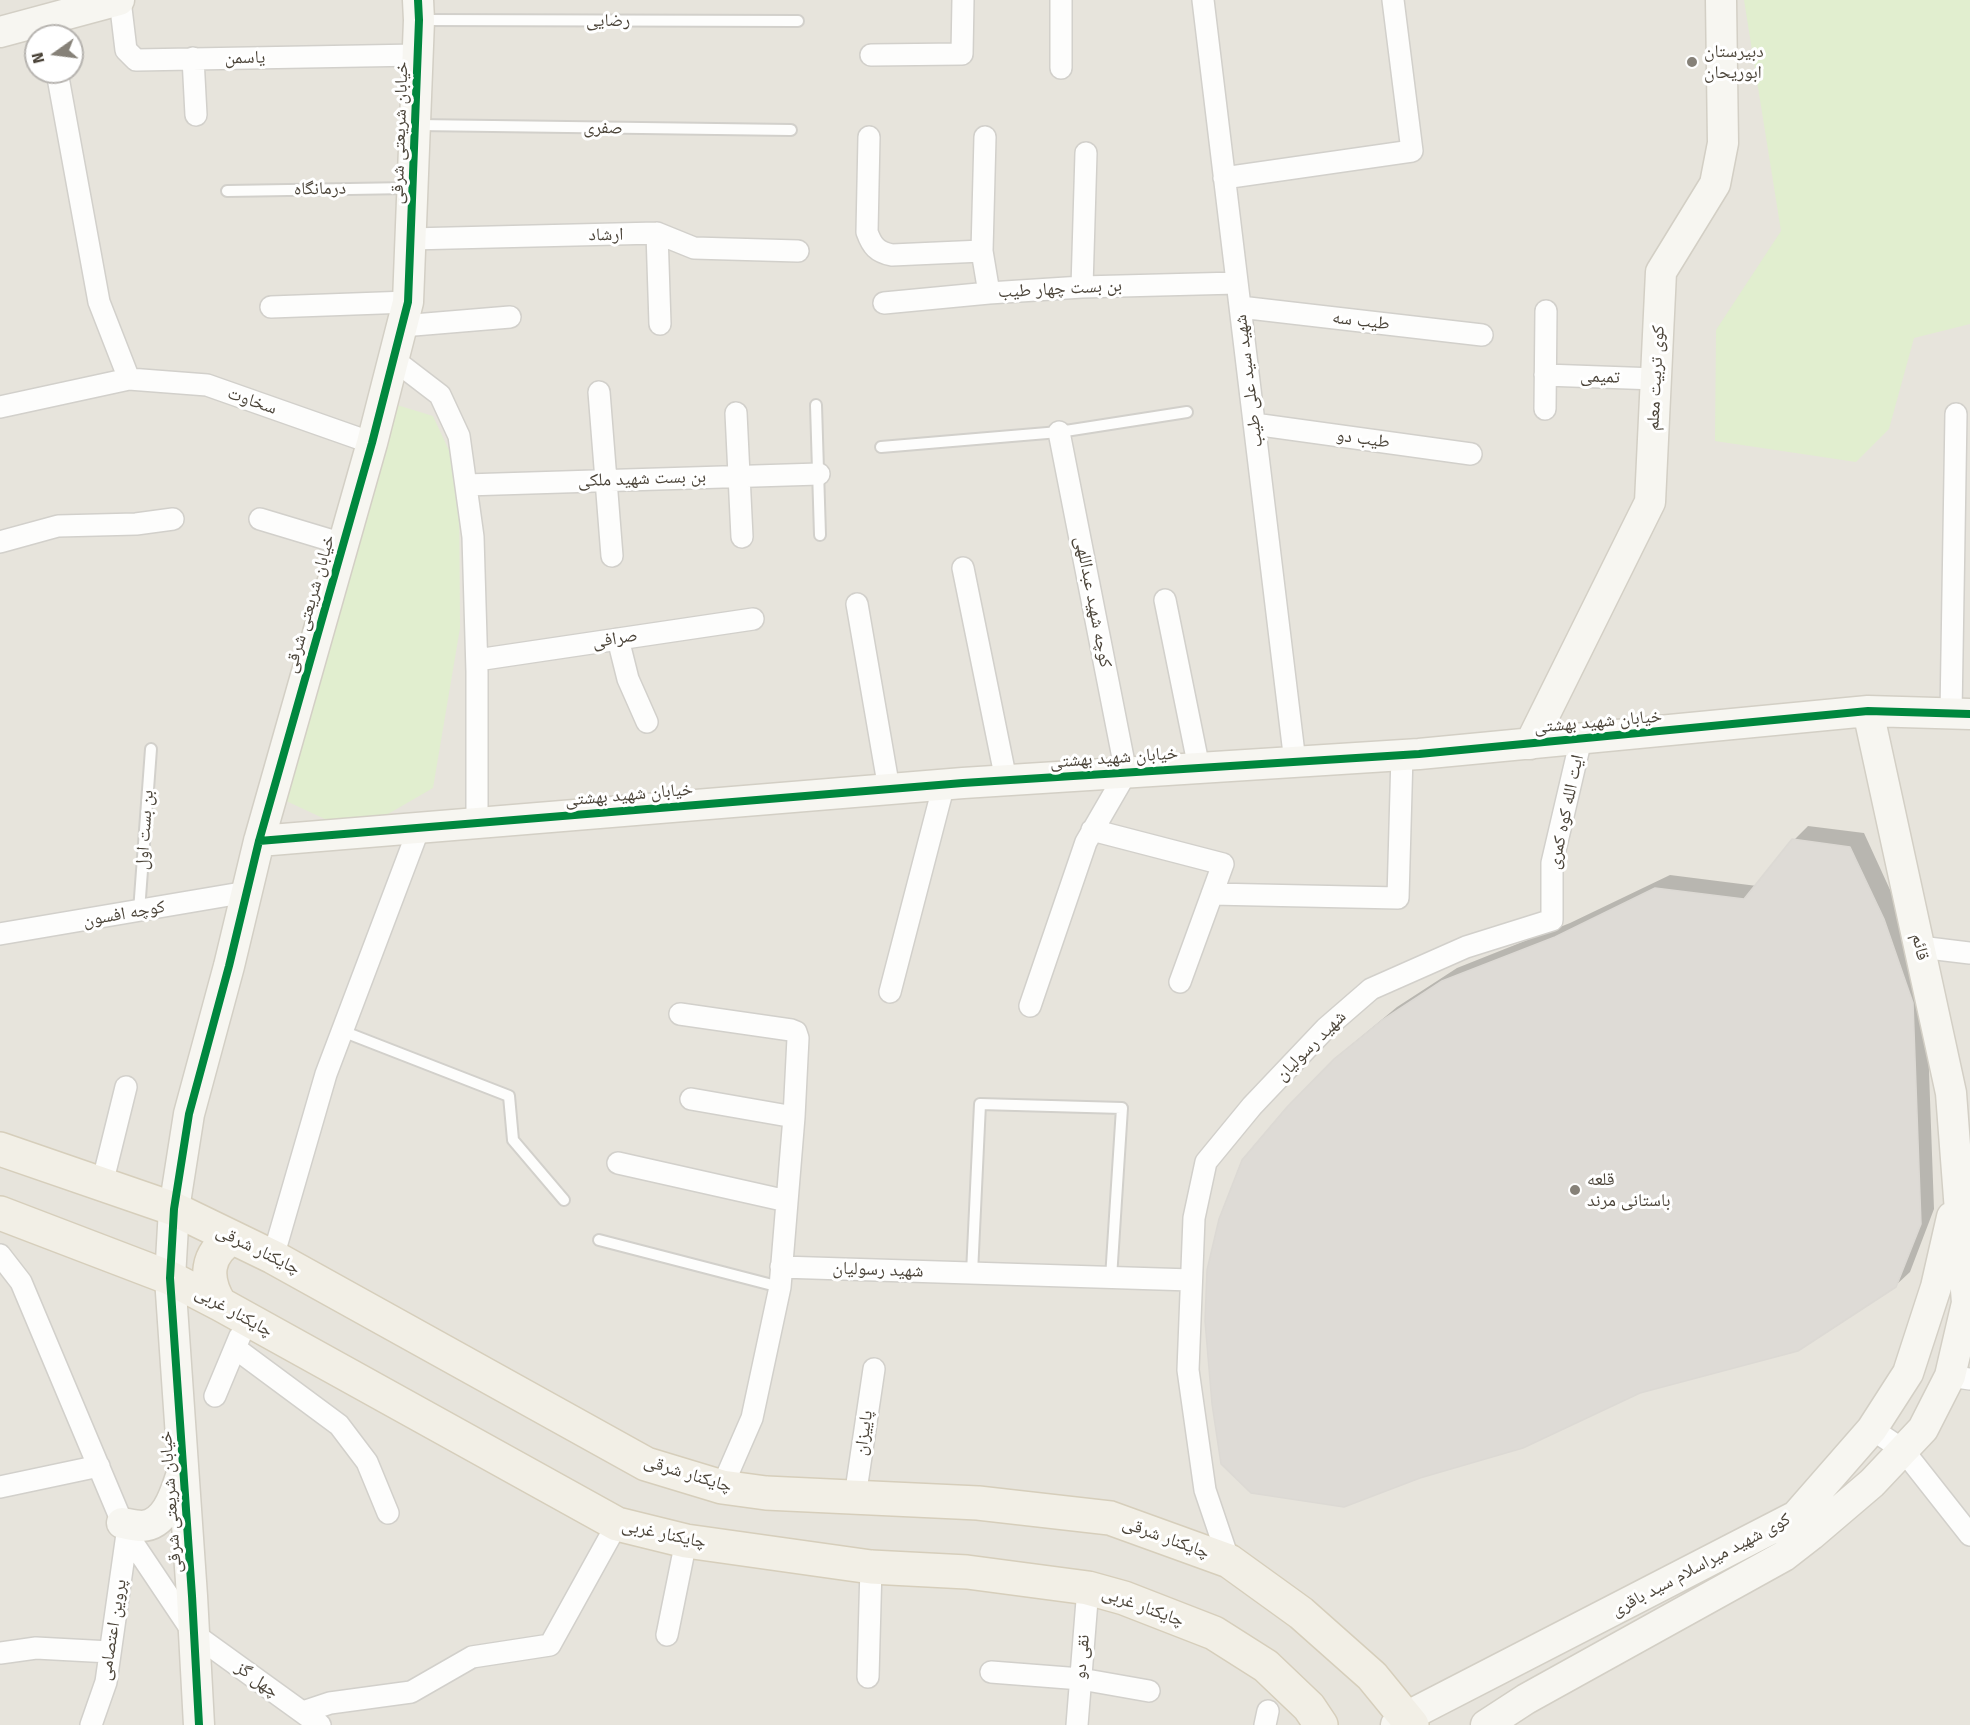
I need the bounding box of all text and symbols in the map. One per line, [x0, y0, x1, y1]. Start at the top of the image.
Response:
street label: رضایی [586, 10, 630, 32]
north arrow [24, 24, 84, 84]
place label: دبیرستان ابوریحان [1704, 41, 1764, 84]
street label: یاسمن [225, 47, 265, 69]
text: N [27, 51, 48, 65]
marker: دبیرستان ابوریحان [1685, 55, 1699, 69]
street label: خیابان شریعتی شرقی [387, 61, 413, 205]
street label: صفری [583, 117, 623, 139]
street label: درمانگاه [294, 178, 346, 200]
street label: ارشاد [588, 224, 624, 246]
street label: بن بست چهار طیب [997, 275, 1123, 303]
street label: طیب سه [1331, 307, 1391, 335]
street label: شهید سید علی طیب [1230, 313, 1268, 449]
street label: کوی تربیت معلم [1642, 325, 1670, 431]
street label: تمیمی [1580, 366, 1620, 388]
street label: سخاوت [225, 383, 279, 419]
street label: طیب دو [1335, 425, 1391, 453]
street label: بن بست شهید ملکی [577, 466, 707, 492]
street label: خیابان شریعتی شرقی [280, 532, 340, 676]
street label: کوچه شهید عبداللهی [1070, 534, 1116, 670]
street label: صرافی [591, 625, 639, 653]
street label: خیابان شهید بهشتی [1533, 706, 1663, 738]
street label: خیابان شهید بهشتی [1049, 743, 1179, 773]
street label: ایت الله کوه کمری [1543, 753, 1589, 871]
street label: خیابان شهید بهشتی [564, 779, 694, 811]
street label: بن بست اول [131, 789, 159, 871]
street label: كوچه افسون [81, 896, 167, 932]
street label: قائم [1907, 932, 1933, 962]
street label: شهید رسولیان [1271, 1006, 1351, 1086]
place label: قلعه باستانی مرند [1587, 1169, 1670, 1212]
marker: قلعه باستانی مرند [1568, 1183, 1582, 1197]
street label: چایکنار شرقی [212, 1220, 304, 1280]
street label: شهید رسولیان [832, 1258, 924, 1282]
street label: چایکنار غربی [191, 1282, 277, 1342]
street label: پاییزان [850, 1409, 878, 1457]
street label: خیابان شریعتی شرقی [155, 1430, 187, 1574]
street label: چایکنار شرقی [641, 1450, 735, 1498]
street label: کوی شهید میراسلام سید باقری [1608, 1509, 1794, 1621]
street label: چایکنار شرقی [1120, 1512, 1212, 1564]
street label: چایکنار غربی [620, 1515, 708, 1553]
street label: پروین اعتصامی [94, 1578, 132, 1682]
street label: چایکنار غربی [1099, 1582, 1187, 1632]
street label: نقی دو [1069, 1634, 1095, 1680]
street label: چهل گز [231, 1657, 283, 1703]

